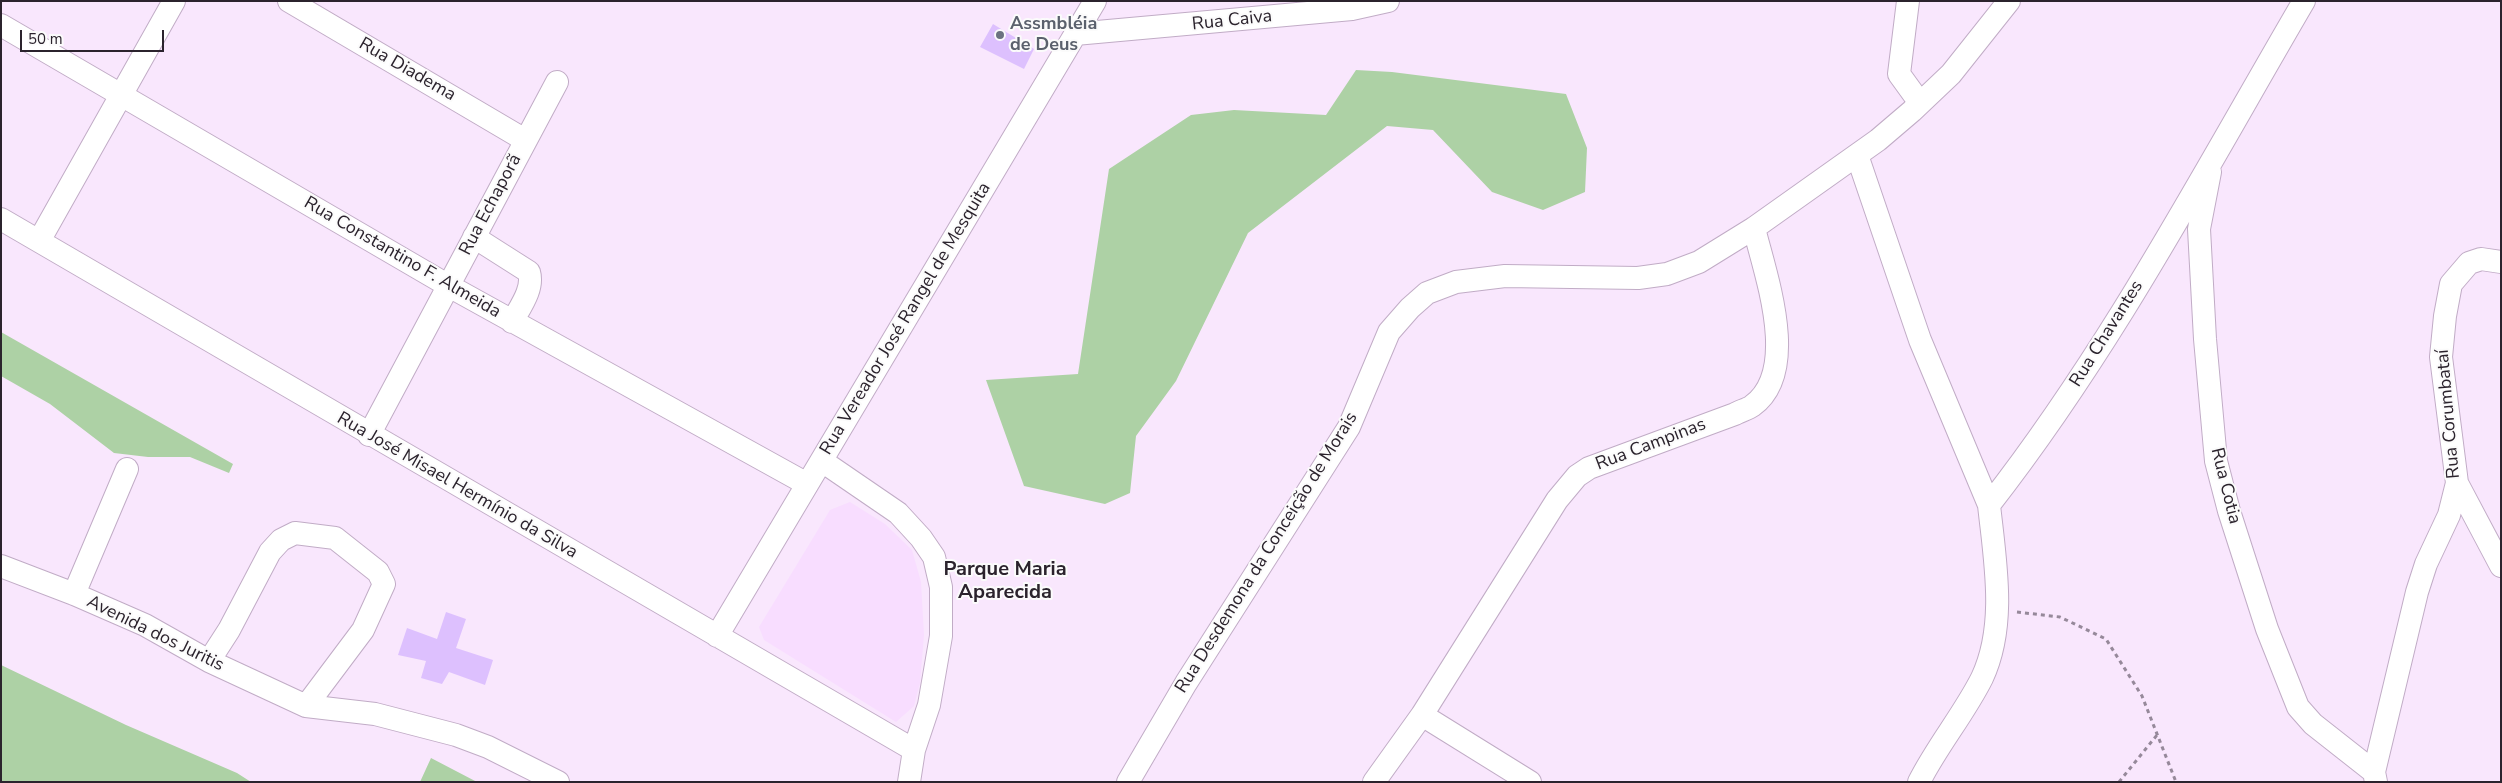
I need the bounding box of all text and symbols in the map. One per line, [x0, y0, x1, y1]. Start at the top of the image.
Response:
street label: Rua Caiva [1191, 6, 1273, 36]
place label: Assmbléia de Deus [1010, 14, 1097, 56]
scale bar [22, 20, 166, 52]
text: 50 m [28, 29, 63, 49]
marker: Assmbléia de Deus [994, 29, 1006, 41]
street label: Rua Diadema [355, 34, 459, 106]
street label: Rua Echaporã [455, 151, 527, 259]
street label: Rua Vereador José Rangel de Mesquita [816, 179, 996, 459]
street label: Rua Constantino F. Almeida [300, 193, 504, 323]
street label: Rua Chavantes [2066, 277, 2148, 391]
street label: Rua Corumbataí [2433, 348, 2465, 480]
street label: Rua José Misael Hermínio da Silva [333, 408, 581, 564]
street label: Rua Desdemona da Conceição de Morais [1171, 408, 1363, 698]
street label: Rua Campinas [1593, 414, 1709, 476]
street label: Rua Cotia [2205, 446, 2245, 526]
district label: Parque Maria Aparecida [943, 558, 1067, 605]
street label: Avenida dos Juritis [83, 591, 227, 677]

